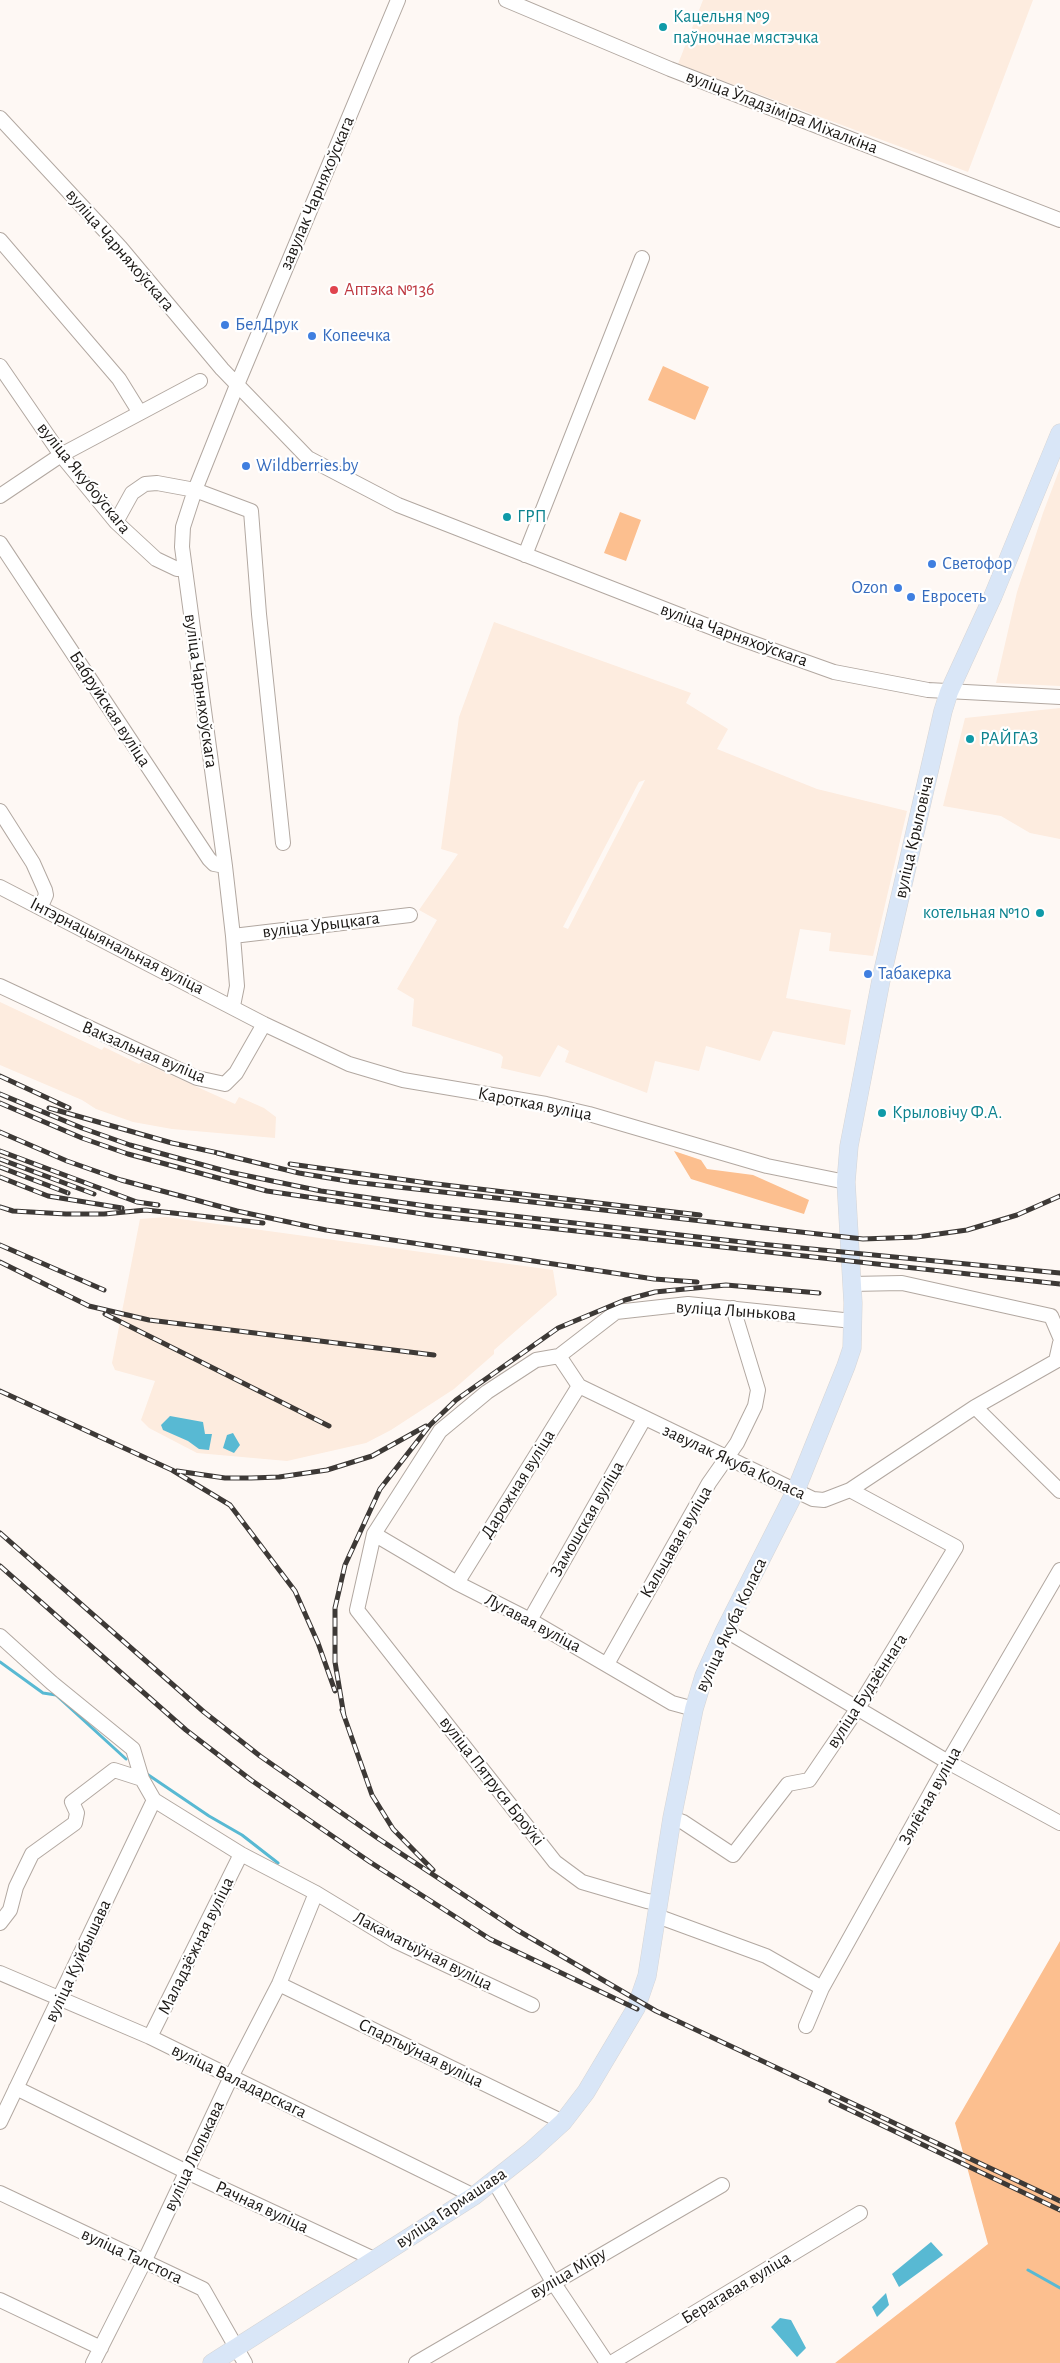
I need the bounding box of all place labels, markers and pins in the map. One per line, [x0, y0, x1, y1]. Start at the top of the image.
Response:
place label: Кацельня №9 паўночнае мястэчка [673, 6, 819, 48]
marker: Кацельня №9 паўночнае мястэчка [657, 21, 669, 33]
place label: Аптэка №136 [344, 279, 435, 301]
marker: Аптэка №136 [328, 284, 340, 296]
place label: БелДрук [235, 314, 298, 336]
marker: БелДрук [219, 319, 231, 331]
place label: Копеечка [322, 325, 391, 347]
marker: Копеечка [306, 330, 318, 342]
place label: Wildberries.by [256, 455, 358, 477]
marker: Wildberries.by [240, 460, 252, 472]
place label: ГРП [517, 506, 547, 528]
marker: ГРП [501, 511, 513, 523]
place label: Светофор [942, 553, 1012, 575]
marker: Светофор [926, 558, 938, 570]
place label: Ozon [851, 577, 888, 599]
marker: Ozon [892, 582, 904, 594]
place label: Евросеть [921, 586, 986, 608]
marker: Евросеть [905, 591, 917, 603]
place label: РАЙГАЗ [980, 728, 1039, 750]
marker: РАЙГАЗ [964, 733, 976, 745]
place label: котельная №10 [923, 902, 1030, 924]
marker: котельная №10 [1034, 907, 1046, 919]
place label: Табакерка [878, 963, 952, 985]
marker: Табакерка [862, 968, 874, 980]
place label: Крыловічу Ф.А. [892, 1102, 1002, 1124]
marker: Крыловічу Ф.А. [876, 1107, 888, 1119]

